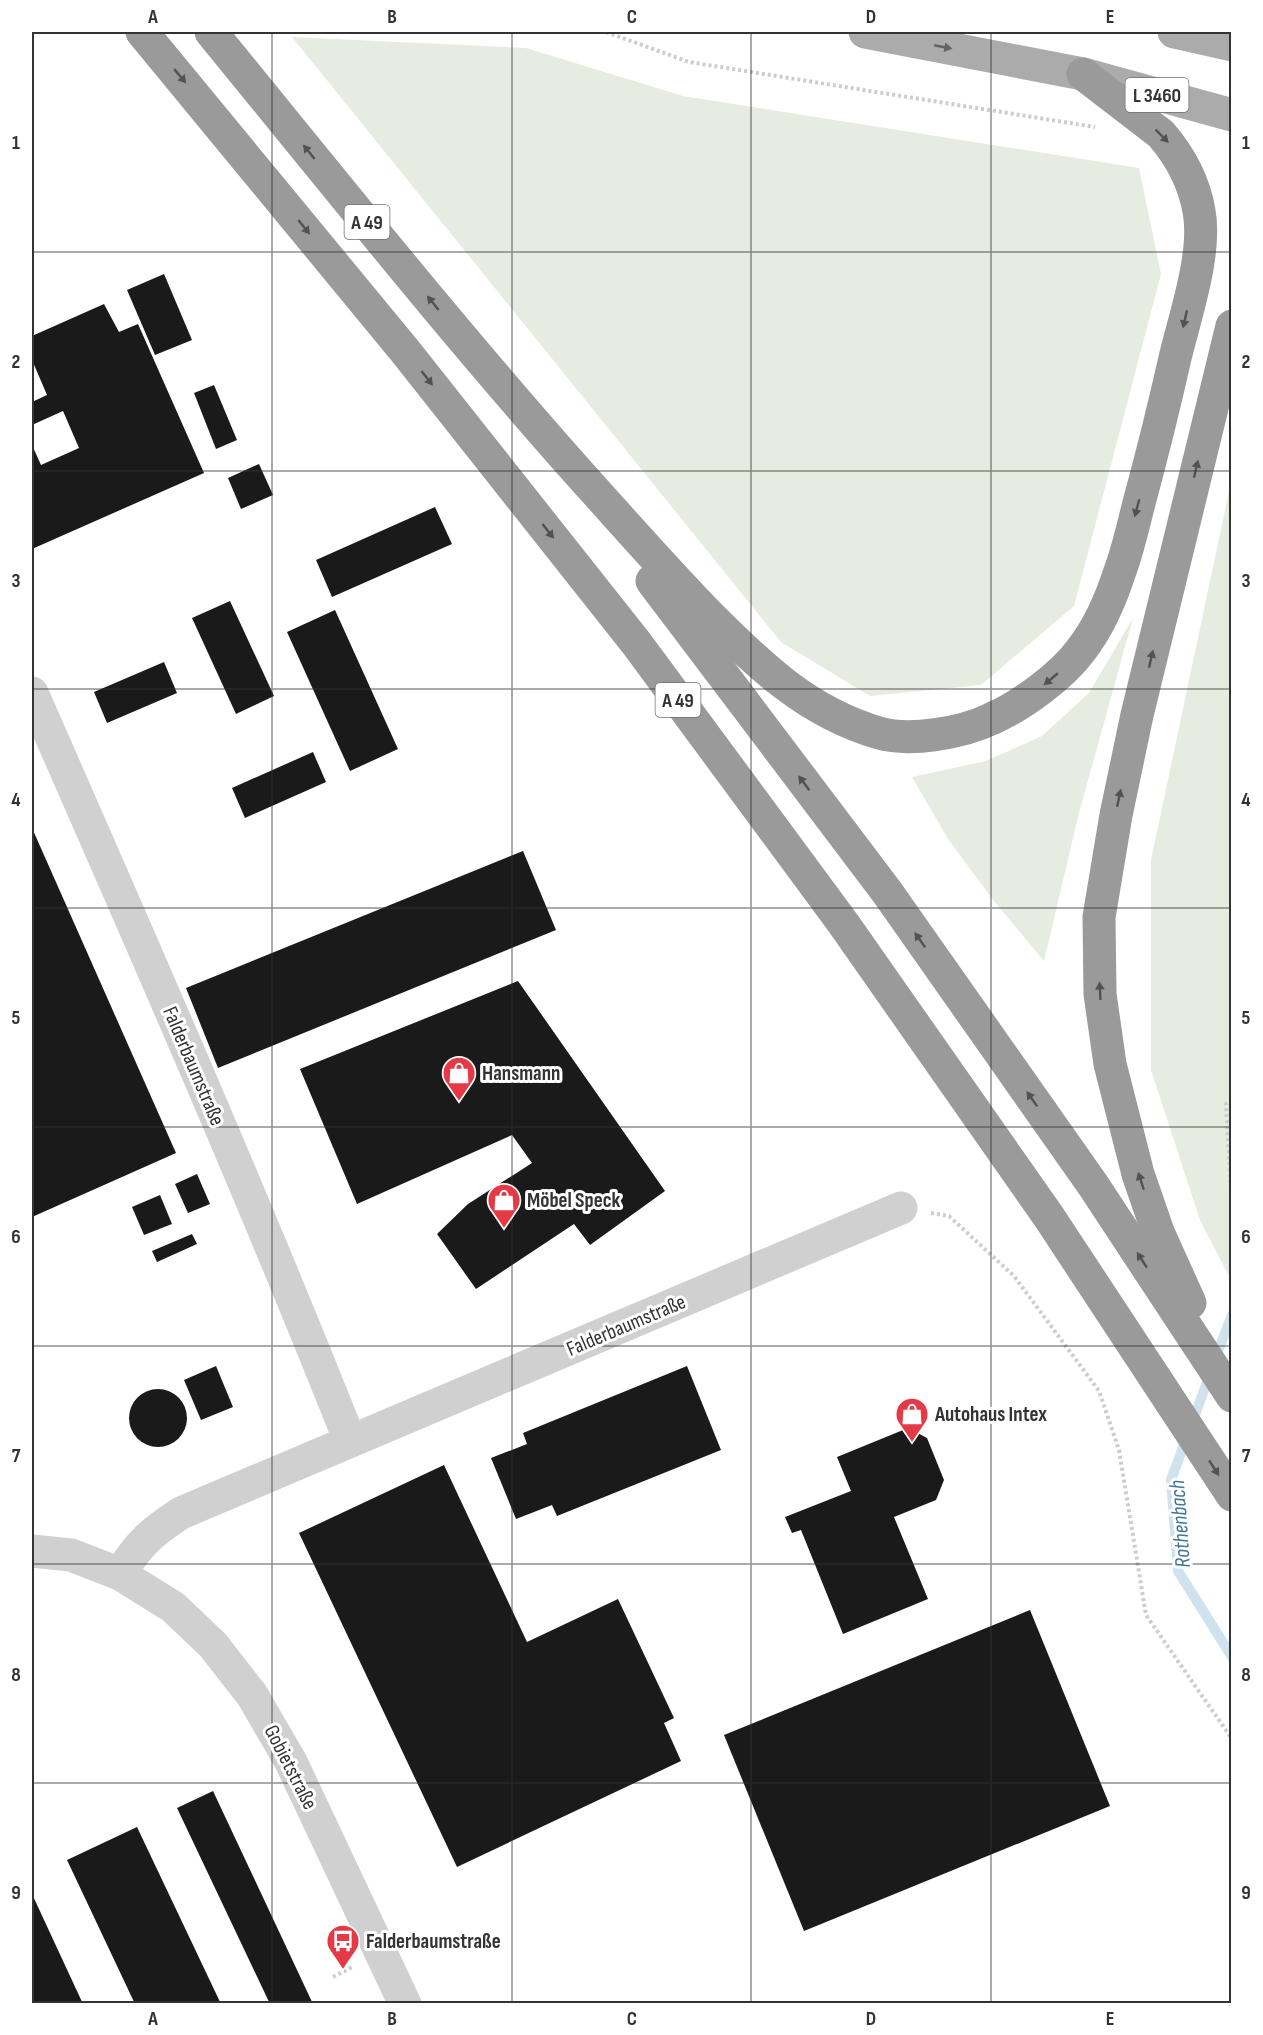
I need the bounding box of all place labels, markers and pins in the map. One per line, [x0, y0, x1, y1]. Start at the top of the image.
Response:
shop icon: Hansmann [441, 1055, 477, 1102]
place label: Hansmann [482, 1061, 560, 1086]
shop icon: Möbel Speck [486, 1182, 522, 1229]
place label: Möbel Speck [527, 1188, 621, 1213]
shop icon: Autohaus Intex [894, 1396, 930, 1443]
place label: Autohaus Intex [934, 1402, 1047, 1427]
bus stop icon: Falderbaumstraße [325, 1923, 361, 1970]
place label: Falderbaumstraße [366, 1929, 501, 1954]

